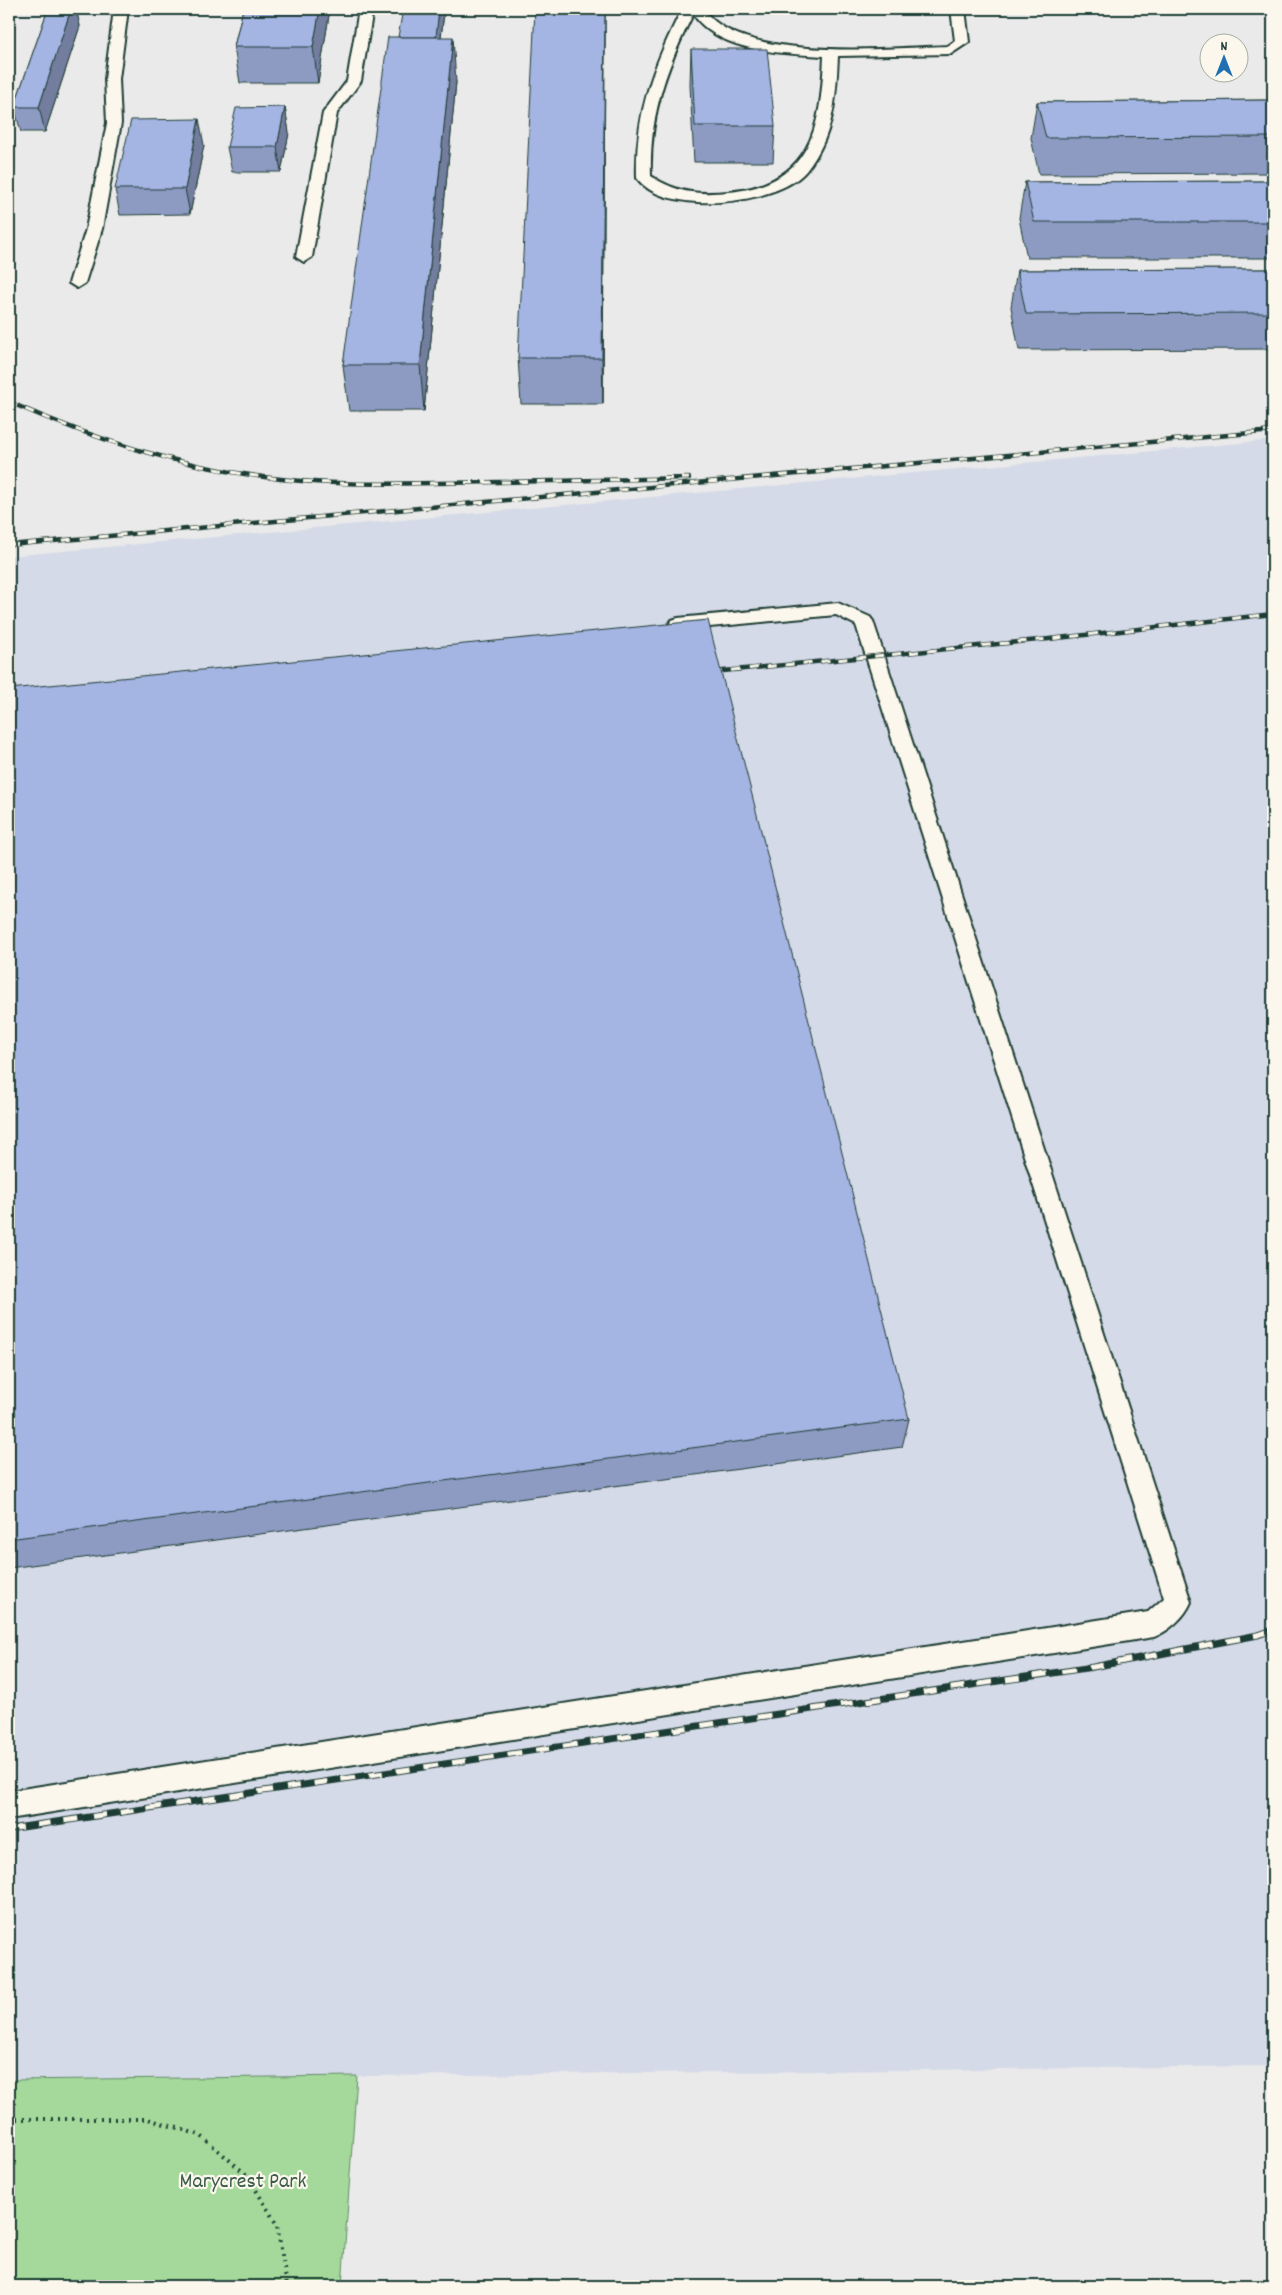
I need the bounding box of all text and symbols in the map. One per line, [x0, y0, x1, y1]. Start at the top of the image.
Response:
north arrow [1200, 32, 1250, 82]
text: N [1221, 37, 1228, 57]
park label: Marycrest Park [180, 2167, 306, 2198]

